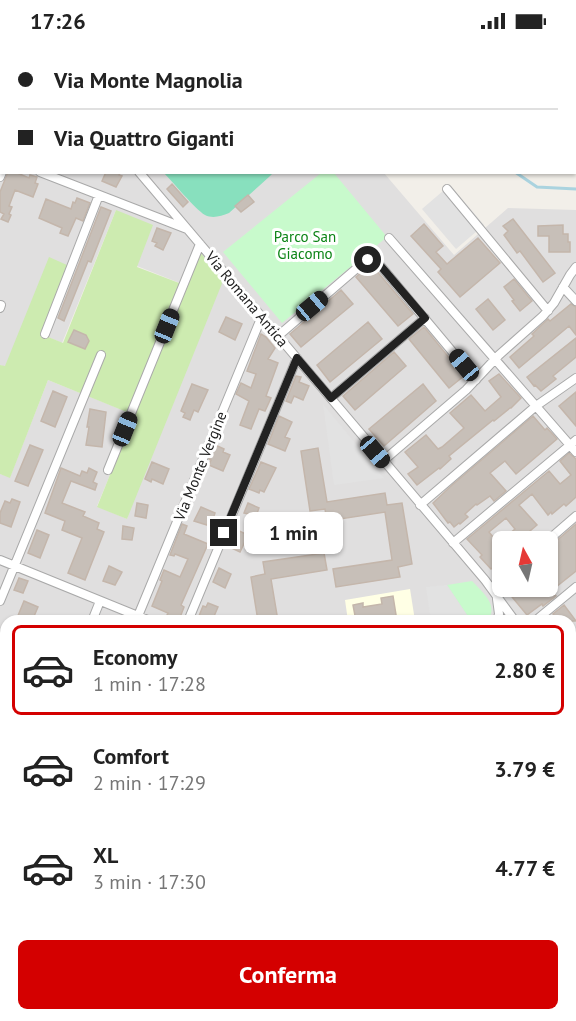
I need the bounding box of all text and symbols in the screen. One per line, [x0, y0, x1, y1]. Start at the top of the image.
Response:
text: 17:26 [30, 7, 86, 35]
text: Via Monte Magnolia [54, 66, 243, 94]
text: Via Quattro Giganti [54, 124, 234, 152]
park label: Parco San Giacomo [274, 227, 336, 263]
street label: Via Romana Antica [201, 246, 293, 351]
route start [354, 246, 381, 273]
car [292, 288, 332, 324]
car [152, 306, 182, 346]
car [446, 345, 482, 385]
street label: Via Monte Vergine [169, 408, 231, 524]
car [110, 409, 140, 449]
car [357, 432, 393, 472]
callout: 1 min [245, 512, 344, 554]
route end [210, 519, 237, 546]
text: 1 min [269, 520, 318, 546]
north arrow [492, 531, 558, 597]
map controls [492, 531, 558, 597]
icon: car [21, 643, 75, 697]
text: Economy [93, 643, 177, 671]
text: 2.80 € [494, 656, 555, 684]
text: 1 min · 17:28 [93, 671, 206, 697]
icon: car [21, 742, 75, 796]
text: Comfort [93, 742, 169, 770]
text: 3.79 € [494, 755, 555, 783]
text: 2 min · 17:29 [93, 770, 206, 796]
icon: car [21, 841, 75, 895]
text: XL [93, 841, 118, 869]
text: 4.77 € [495, 854, 555, 882]
text: 3 min · 17:30 [93, 869, 206, 895]
button: Conferma [18, 940, 558, 1009]

